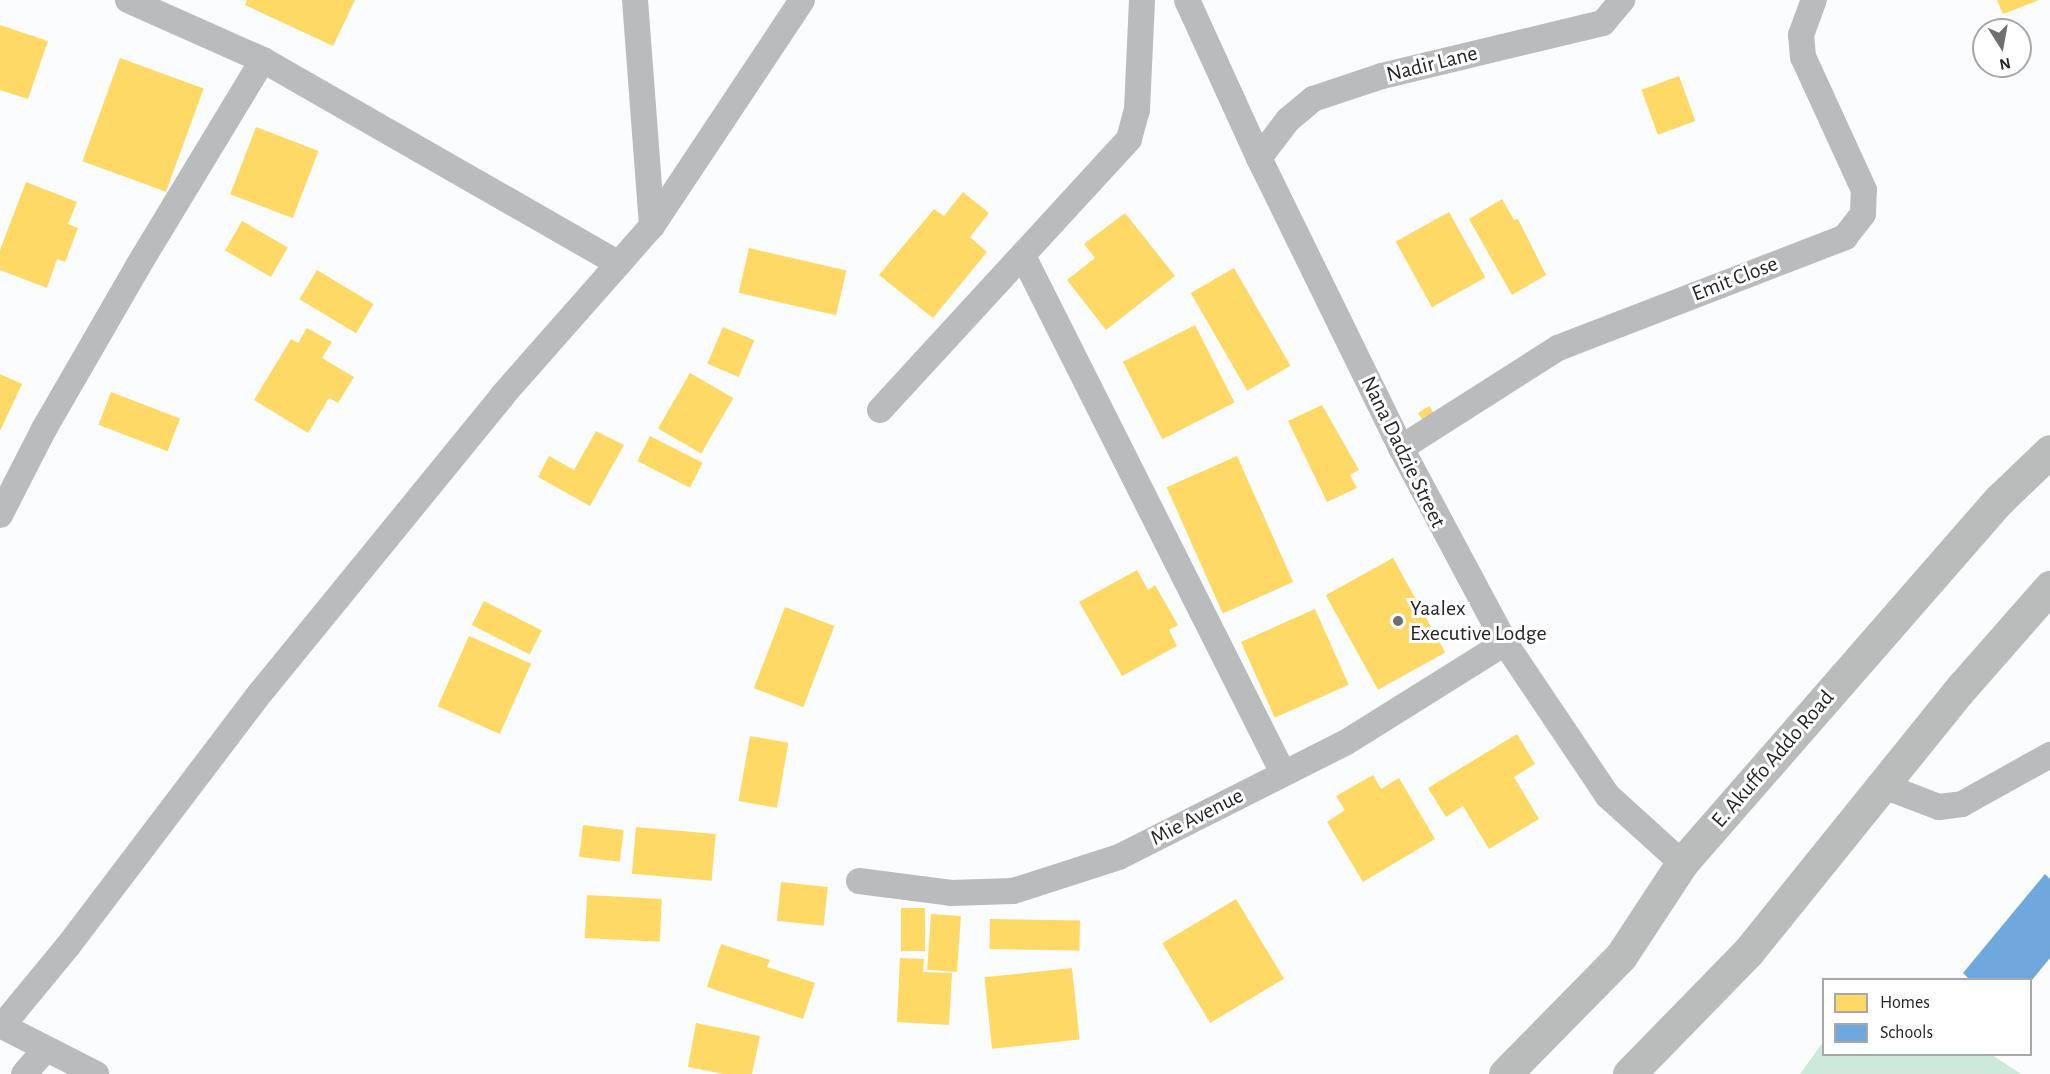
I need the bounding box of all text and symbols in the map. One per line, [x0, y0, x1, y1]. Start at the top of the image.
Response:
north arrow [1972, 18, 2032, 78]
street label: Nadir Lane [1384, 40, 1480, 88]
text: N [1998, 55, 2012, 73]
street label: Emit Close [1688, 251, 1782, 307]
street label: Nana Dadzie Street [1355, 372, 1451, 532]
place label: Yaalex Executive Lodge [1410, 595, 1547, 646]
marker: Yaalex Executive Lodge [1391, 614, 1405, 628]
street label: E. Akuffo Addo Road [1706, 685, 1840, 833]
street label: Mie Avenue [1146, 782, 1248, 852]
legend [1822, 978, 2032, 1056]
text: Homes [1880, 994, 1930, 1012]
text: Schools [1880, 1024, 1933, 1042]

